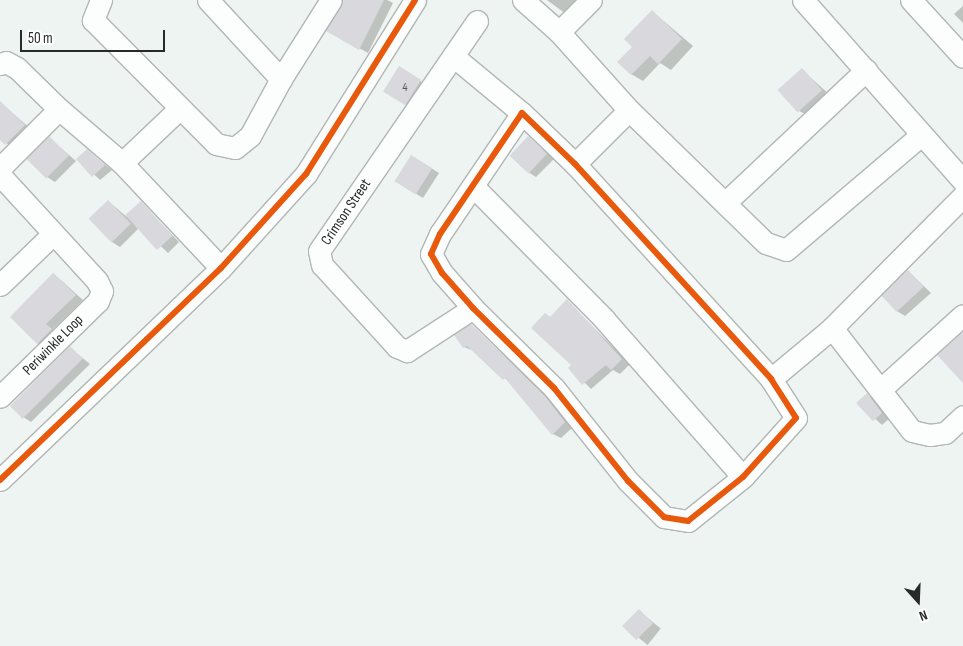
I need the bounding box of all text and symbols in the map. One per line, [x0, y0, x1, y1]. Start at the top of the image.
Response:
scale bar [22, 20, 168, 52]
text: 50 m [28, 29, 53, 48]
house number: 4 [402, 81, 408, 95]
street label: Crimson Street [317, 175, 375, 249]
street label: Periwinkle Loop [19, 311, 87, 379]
north arrow [893, 576, 943, 626]
text: N [917, 606, 930, 625]

